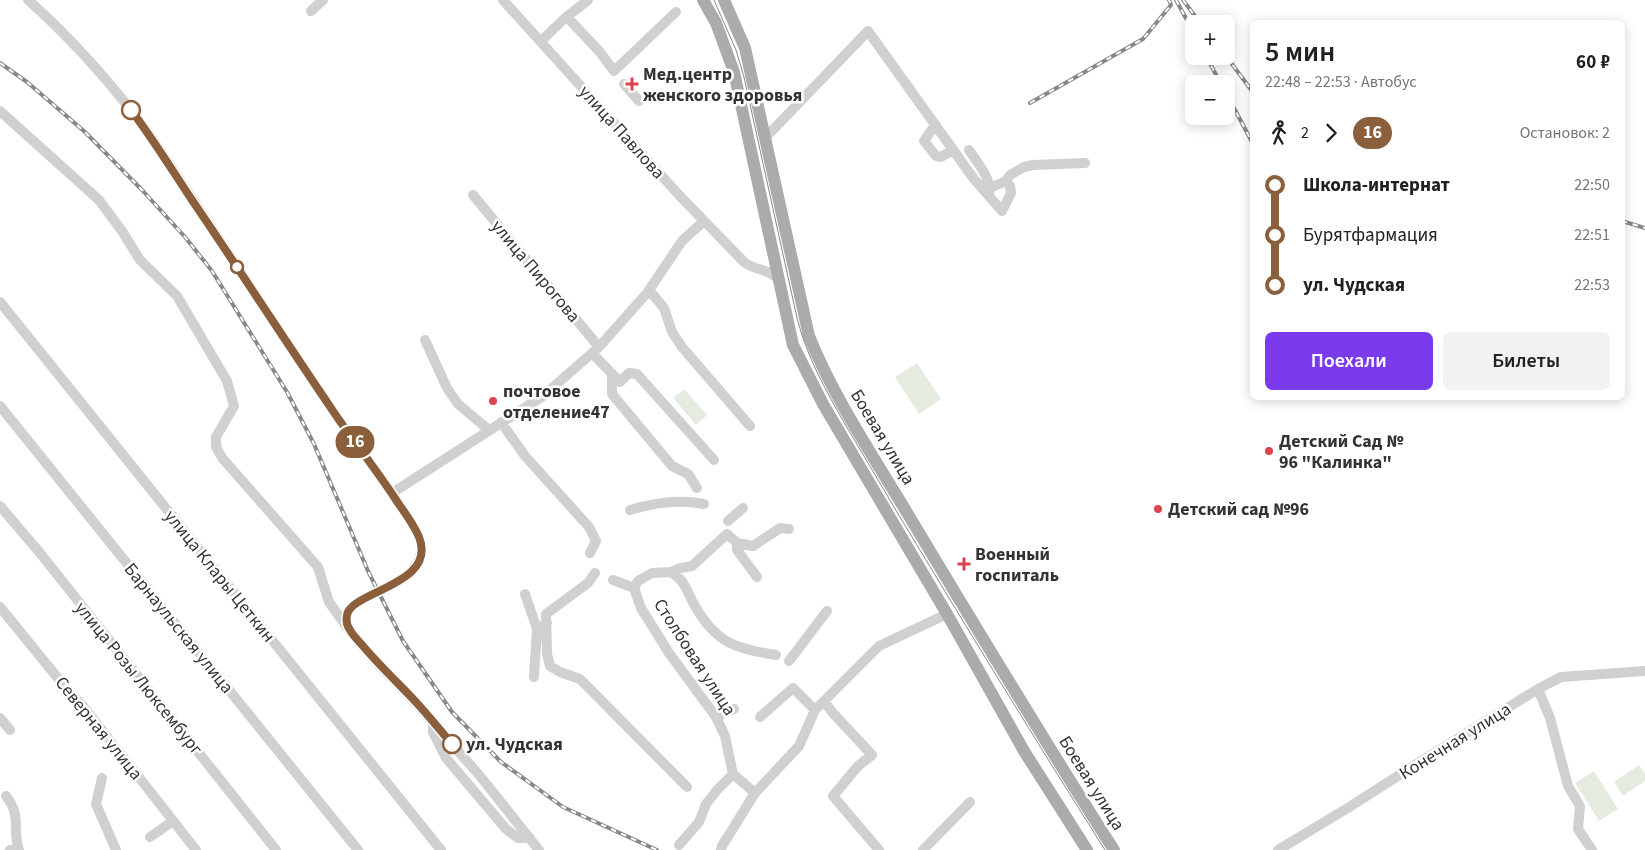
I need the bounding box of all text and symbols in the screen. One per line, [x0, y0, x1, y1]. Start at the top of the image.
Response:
map controls [1185, 15, 1235, 125]
button: + [1185, 15, 1235, 65]
text: 5 мин [1265, 32, 1335, 72]
text: 60 ₽ [1576, 49, 1610, 76]
place label: Мед.центр женского здоровья [643, 62, 802, 108]
text: 22:48 – 22:53 · Автобус [1265, 71, 1417, 93]
button: − [1185, 75, 1235, 125]
marker: Мед.центр женского здоровья [625, 77, 639, 91]
street label: улица Павлова [573, 80, 670, 185]
unlabelled marker [121, 100, 141, 120]
icon: walk [1265, 119, 1293, 147]
icon: forward [1317, 119, 1345, 147]
text: 16 [1363, 120, 1382, 145]
text: 2 [1301, 122, 1309, 144]
text: Остановок: 2 [1520, 122, 1610, 144]
text: Школа-интернат [1303, 172, 1450, 199]
text: 22:50 [1574, 174, 1610, 196]
street label: улица Пирогова [485, 215, 586, 328]
text: Бурятфармация [1303, 222, 1438, 249]
text: 22:51 [1574, 224, 1610, 246]
unlabelled marker [230, 260, 244, 274]
text: ул. Чудская [1303, 272, 1405, 299]
text: 22:53 [1574, 274, 1610, 296]
button: Поехали [1265, 332, 1433, 390]
button: Билеты [1443, 332, 1610, 390]
place label: почтовое отделение47 [503, 379, 610, 425]
street label: Боевая улица [844, 385, 921, 490]
marker: почтовое отделение47 [487, 395, 499, 407]
line badge: 16 [332, 426, 378, 458]
text: 16 [345, 429, 365, 454]
place label: Детский Сад № 96 "Калинка" [1279, 429, 1404, 475]
marker: Детский Сад № 96 "Калинка" [1263, 445, 1275, 457]
place label: Детский сад №96 [1168, 497, 1309, 522]
marker: Детский сад №96 [1152, 503, 1164, 515]
street label: улица Клары Цеткин [158, 505, 281, 648]
place label: Военный госпиталь [975, 542, 1059, 588]
marker: Военный госпиталь [957, 557, 971, 571]
street label: Барнаульская улица [118, 558, 239, 699]
street label: Столбовая улица [647, 594, 742, 721]
street label: улица Розы Люксембург [69, 596, 208, 760]
street label: Северная улица [49, 671, 148, 785]
street label: Конечная улица [1395, 697, 1516, 786]
street label: Боевая улица [1053, 731, 1131, 835]
place label: ул. Чудская [466, 732, 563, 757]
marker: ул. Чудская [442, 734, 462, 754]

